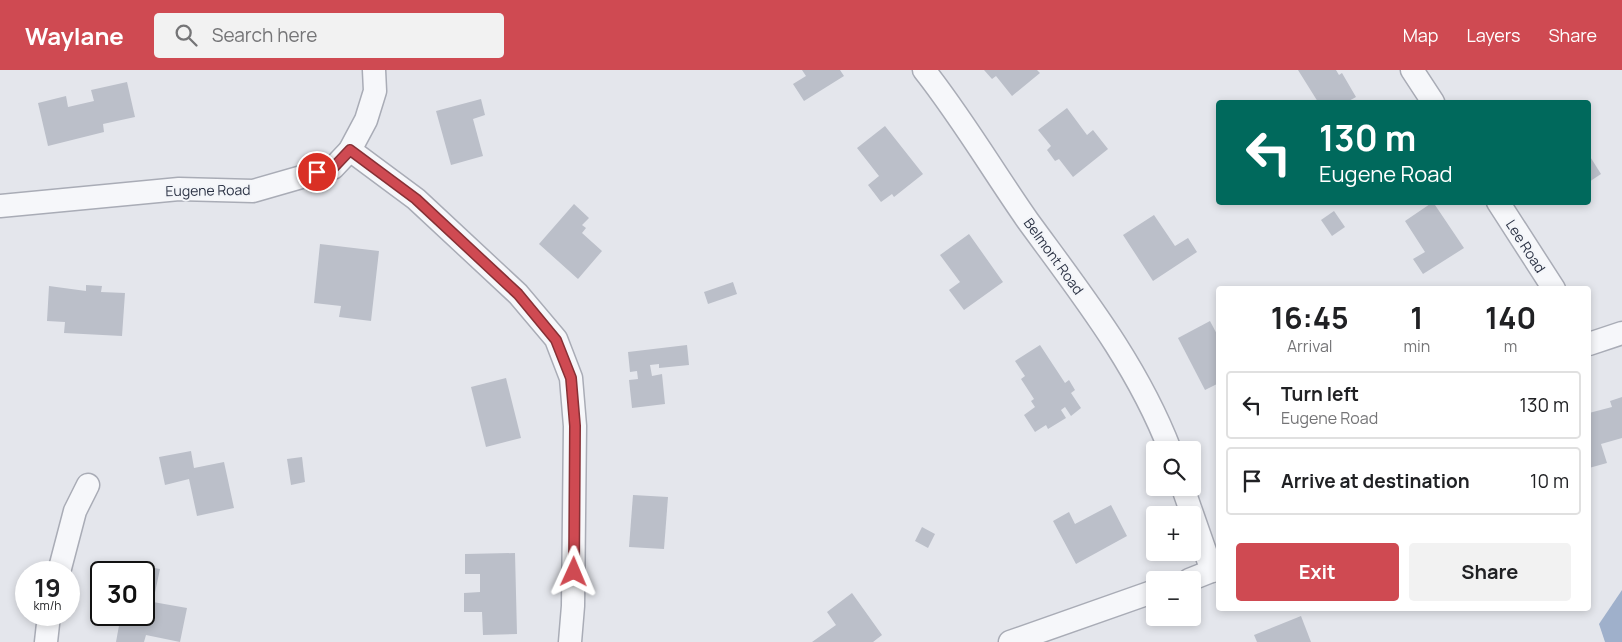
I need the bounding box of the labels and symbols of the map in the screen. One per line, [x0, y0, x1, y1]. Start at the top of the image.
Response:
pin [296, 151, 338, 193]
street label: Eugene Road [165, 180, 251, 200]
street label: Belmont Road [1020, 214, 1088, 298]
street label: Lee Road [1502, 216, 1550, 276]
position arrow [547, 545, 599, 597]
speed limit sign: 30 [90, 561, 155, 626]

